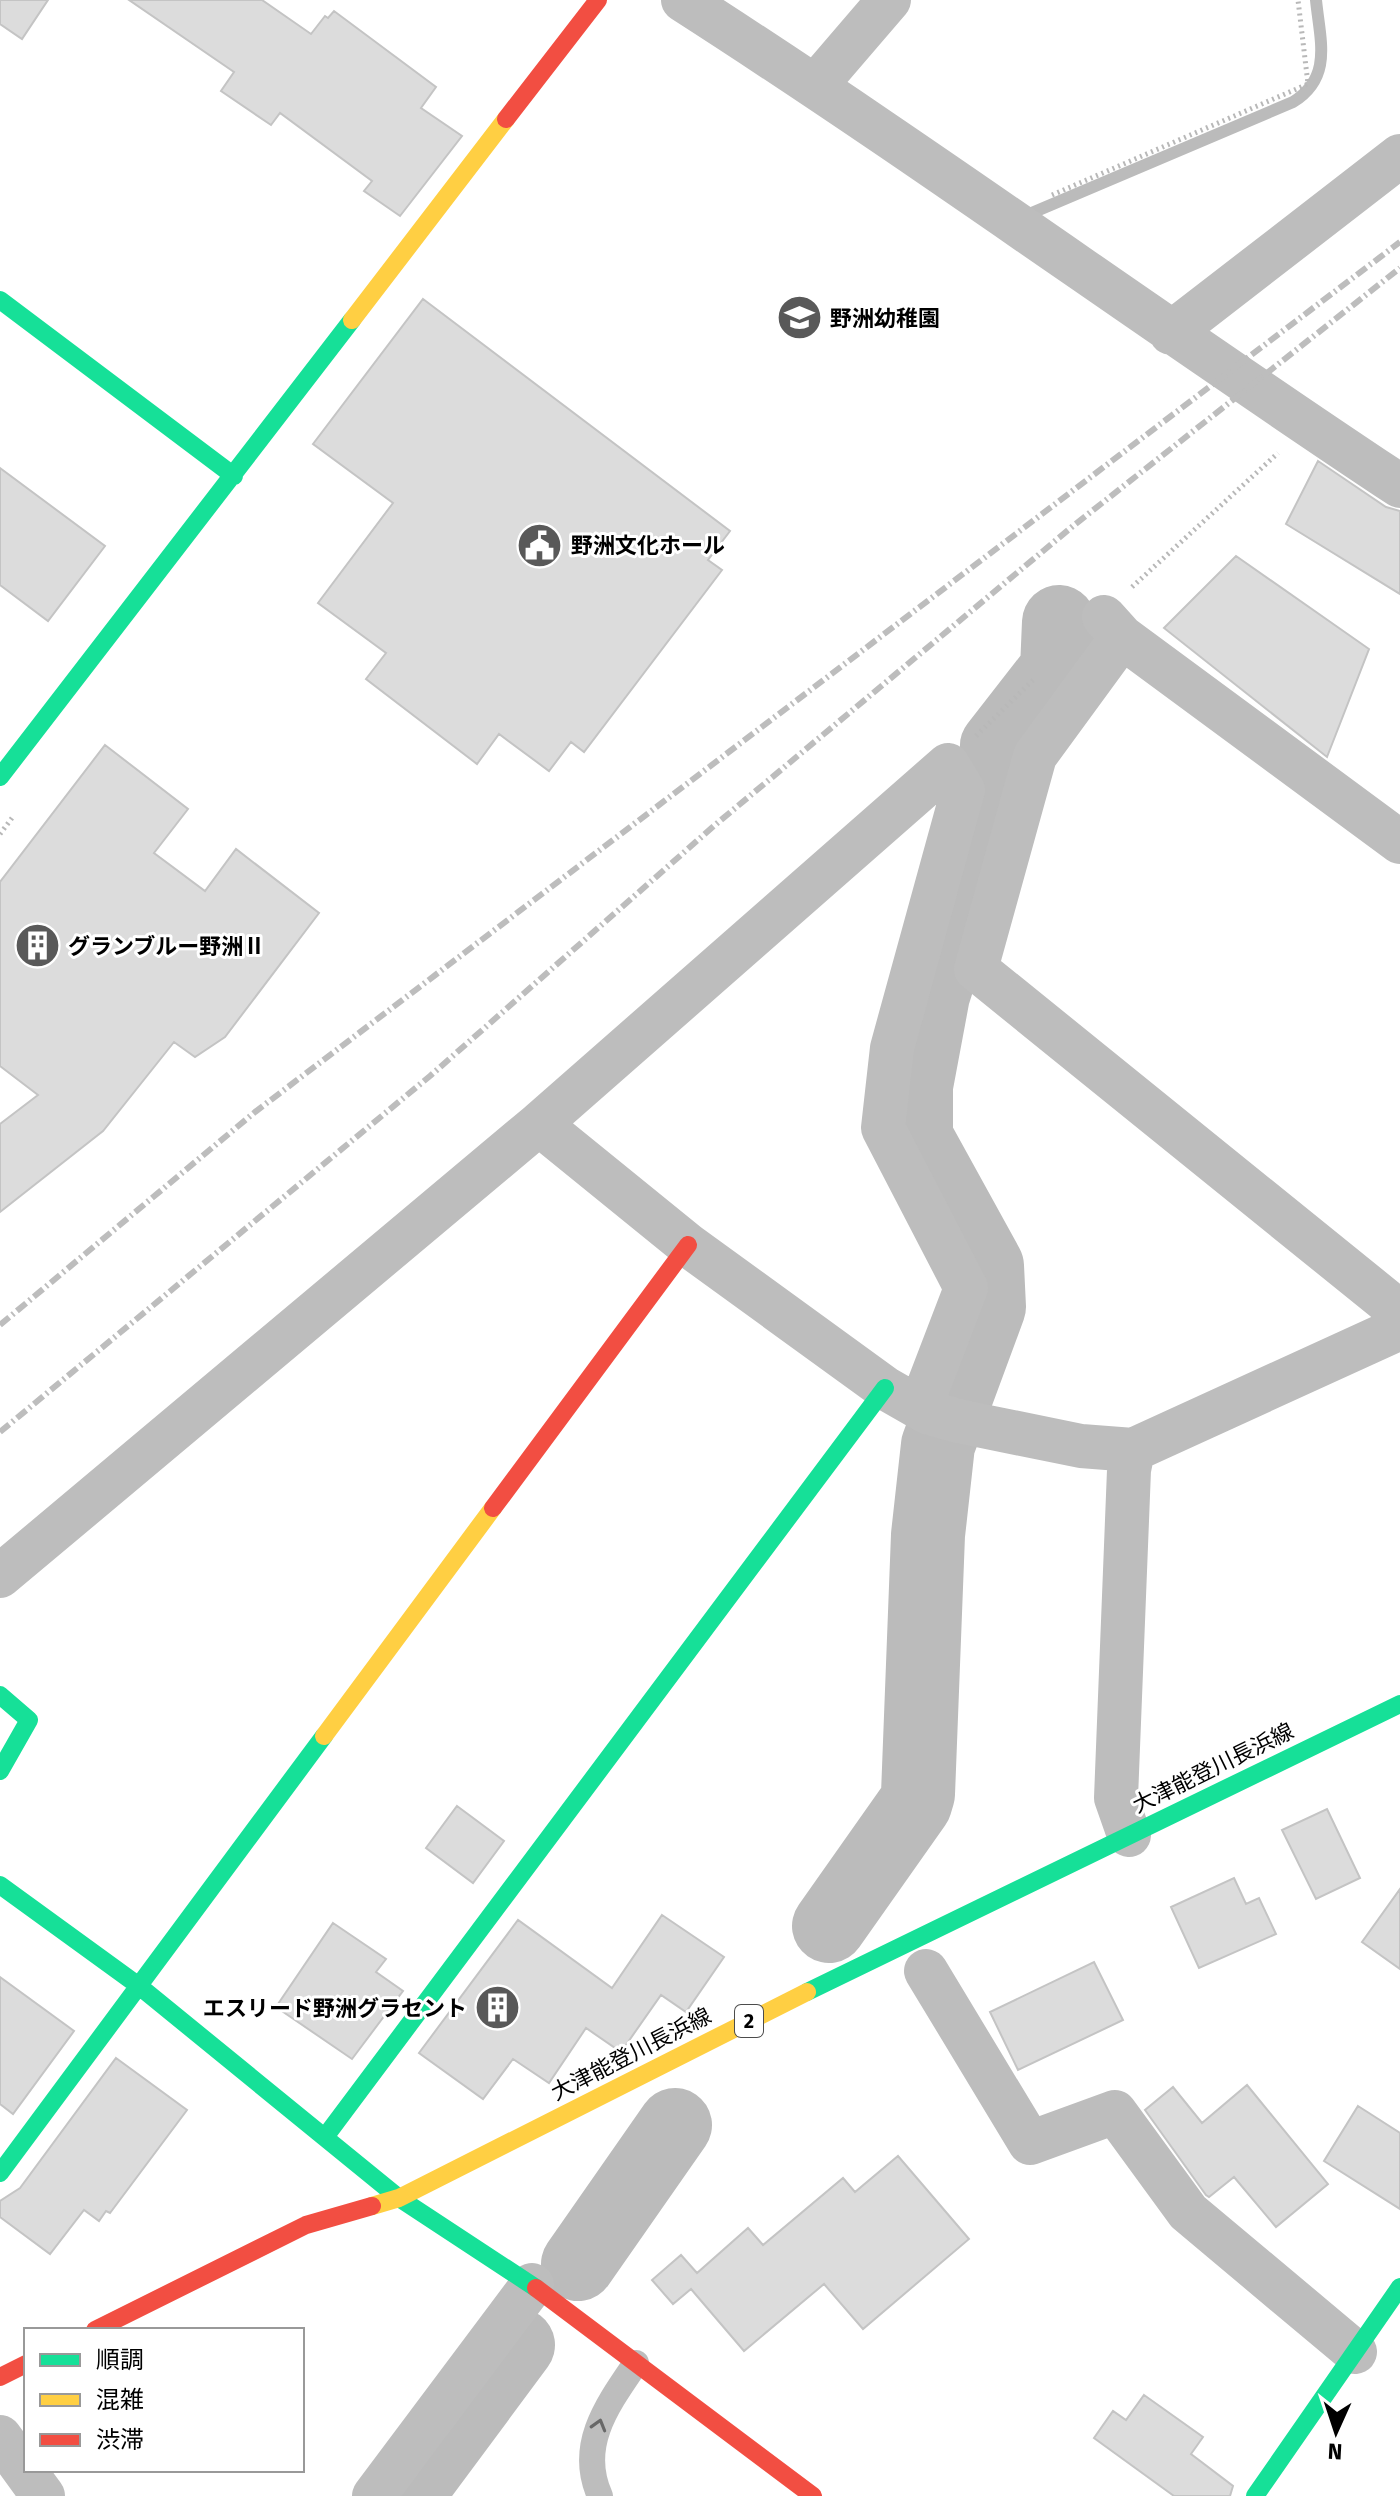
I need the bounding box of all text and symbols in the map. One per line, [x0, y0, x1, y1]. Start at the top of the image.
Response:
school or university icon: 野洲幼稚園 [775, 294, 823, 342]
place label: 野洲幼稚園 [830, 305, 940, 332]
public building icon: 野洲文化ホール [516, 521, 564, 569]
place label: 野洲文化ホール [571, 532, 725, 559]
building icon: グランブルー野洲Ⅱ [13, 922, 61, 970]
place label: グランブルー野洲Ⅱ [68, 933, 265, 960]
street label: 大津能登川長浜線 [1128, 1717, 1298, 1819]
building icon: エスリード野洲グラセント [474, 1984, 522, 2032]
place label: エスリード野洲グラセント [203, 1995, 467, 2022]
street label: 大津能登川長浜線 [546, 2002, 716, 2106]
road number: 2 [735, 2005, 763, 2037]
legend [24, 2328, 304, 2472]
text: 順調 [96, 2346, 144, 2374]
text: 混雑 [96, 2386, 144, 2414]
north arrow [1296, 2392, 1376, 2472]
one-way arrow [589, 2419, 606, 2433]
text: 渋滞 [96, 2426, 144, 2454]
text: N [1327, 2438, 1343, 2465]

